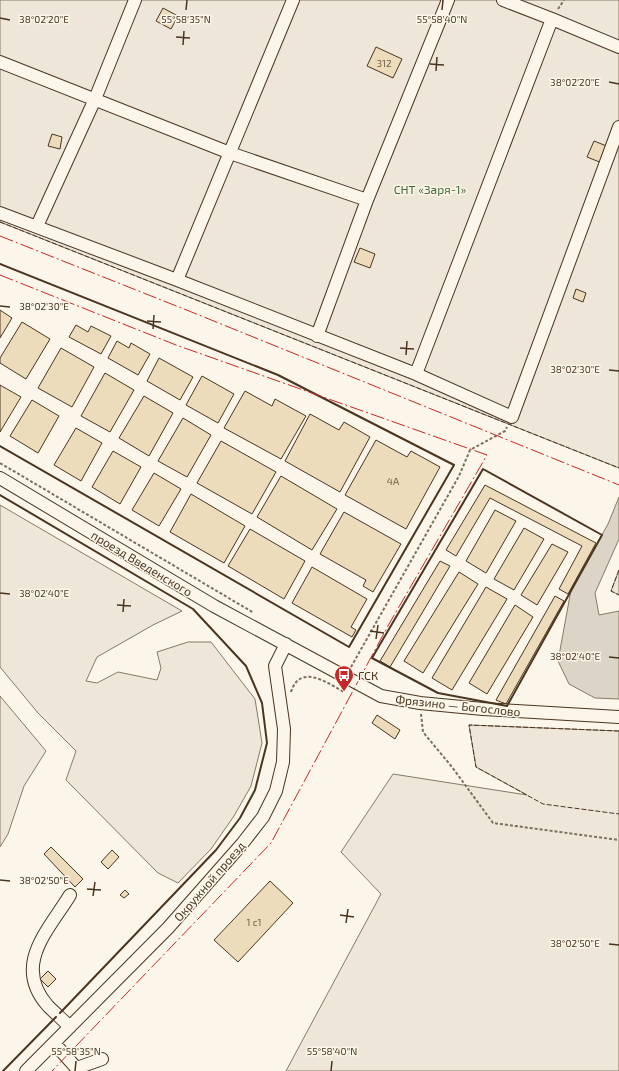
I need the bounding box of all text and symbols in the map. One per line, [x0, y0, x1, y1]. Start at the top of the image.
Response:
text: 38°02'20"E [19, 13, 69, 25]
text: 55°58'35"N [161, 13, 211, 25]
text: 55°58'40"N [417, 13, 467, 25]
house number: 312 [376, 57, 392, 69]
text: 38°02'20"E [550, 76, 600, 88]
park label: СНТ «Заря-1» [394, 182, 467, 196]
text: 38°02'30"E [19, 300, 69, 312]
text: 38°02'30"E [550, 363, 600, 375]
house number: 4А [387, 475, 400, 487]
street label: проезд Введенского [89, 527, 195, 599]
text: 38°02'40"E [19, 587, 69, 599]
text: 38°02'40"E [550, 650, 600, 662]
bus stop icon: ГСК [333, 664, 355, 692]
place label: ГСК [358, 668, 378, 682]
street label: Фрязино — Богослово [395, 691, 521, 719]
street label: Окружной проезд [171, 838, 248, 924]
text: 38°02'50"E [19, 874, 69, 886]
house number: 1 с1 [246, 916, 262, 928]
text: 38°02'50"E [550, 937, 600, 949]
text: 55°58'35"N [51, 1045, 101, 1057]
text: 55°58'40"N [307, 1045, 357, 1057]

